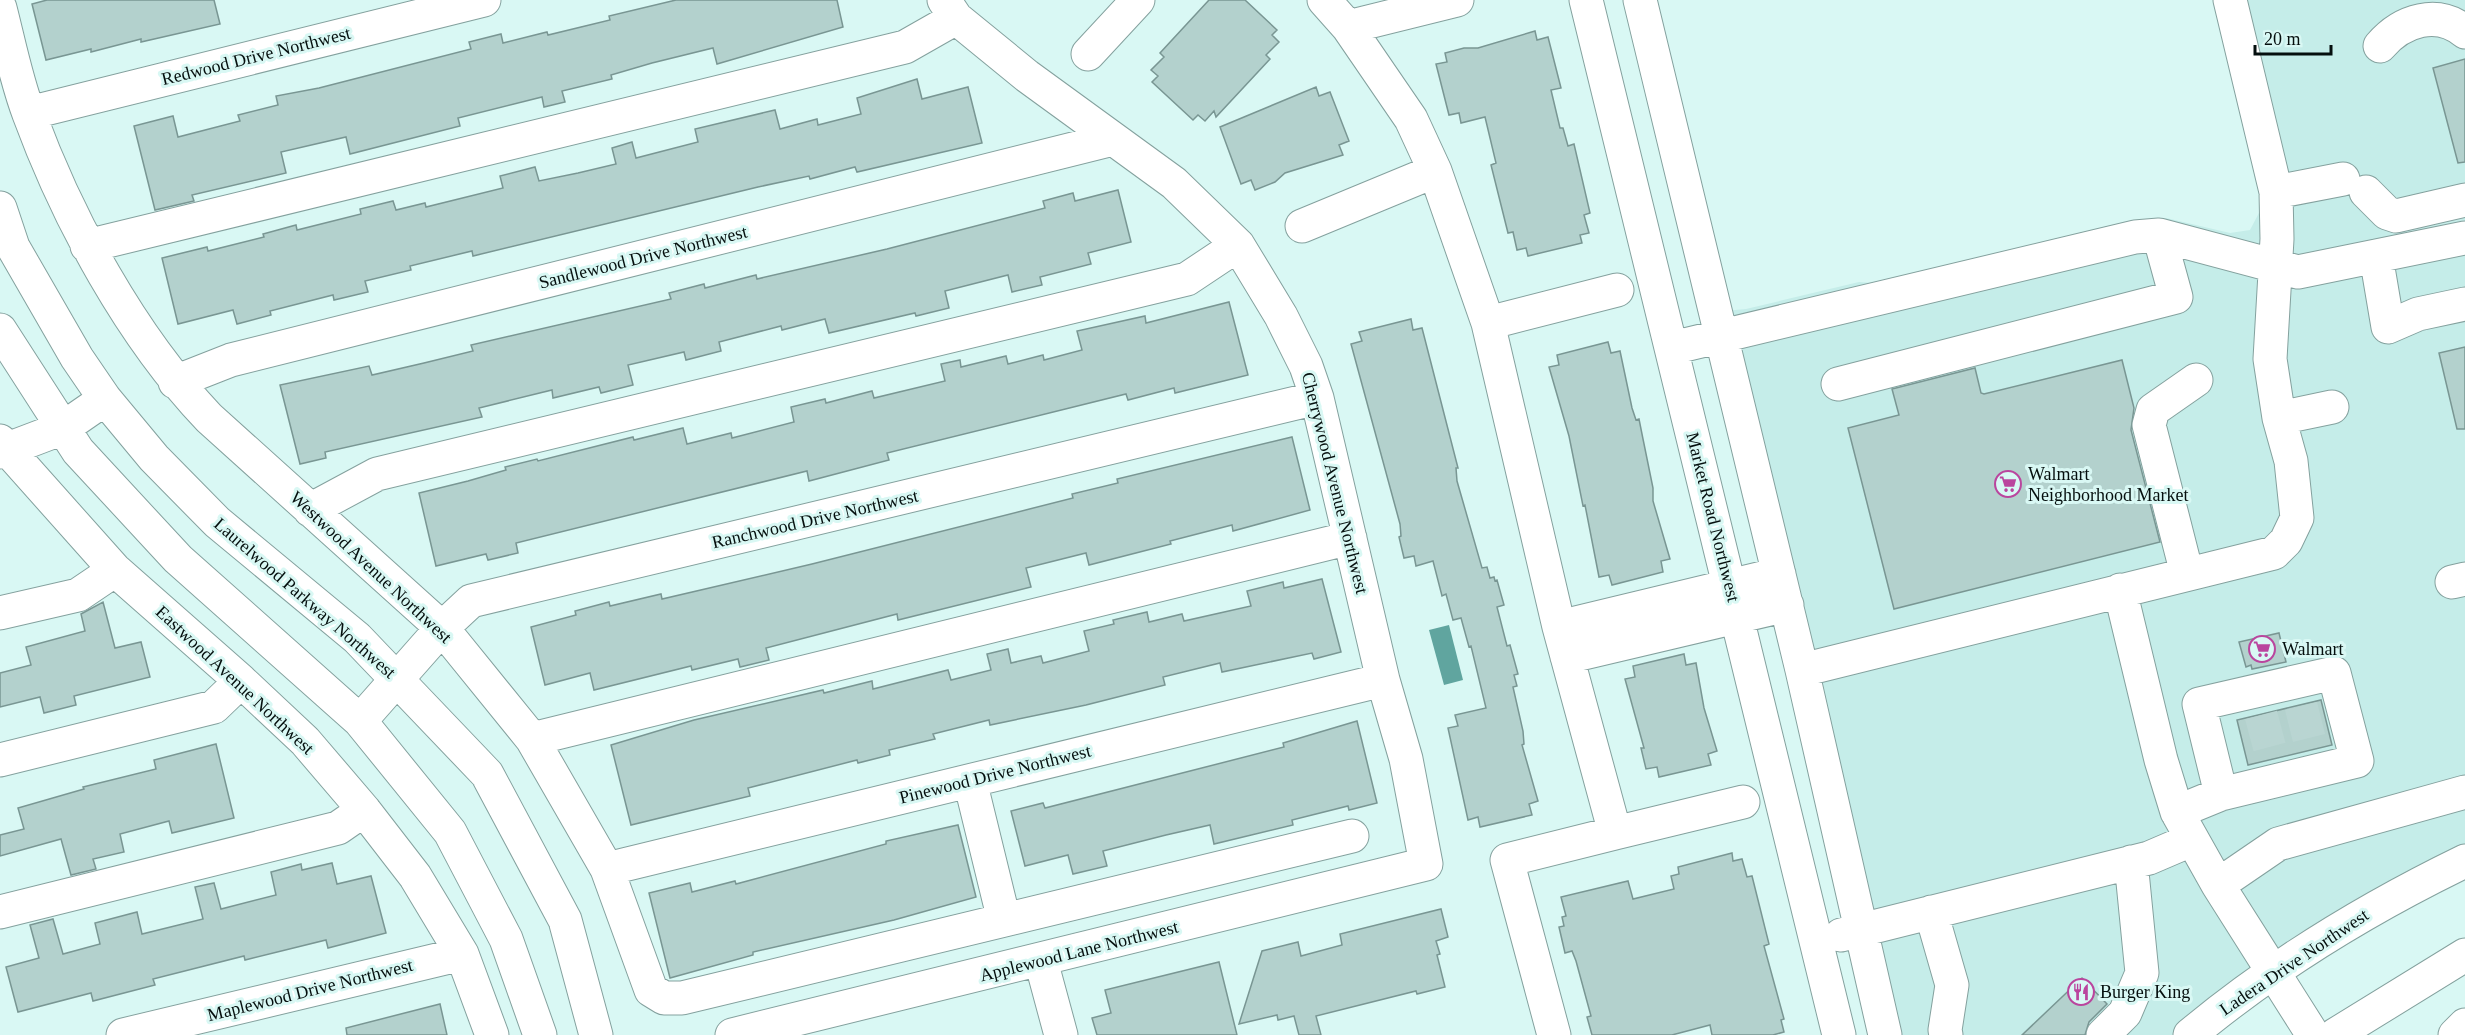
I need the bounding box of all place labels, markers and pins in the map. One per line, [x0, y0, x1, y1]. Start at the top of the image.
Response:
place label: Walmart Neighborhood Market [2028, 464, 2188, 505]
supermarket icon: Walmart Neighborhood Market [1993, 469, 2023, 499]
supermarket icon: Walmart [2247, 634, 2277, 664]
place label: Walmart [2282, 639, 2344, 659]
restaurant icon: Burger King [2066, 977, 2096, 1007]
place label: Burger King [2100, 982, 2190, 1002]

